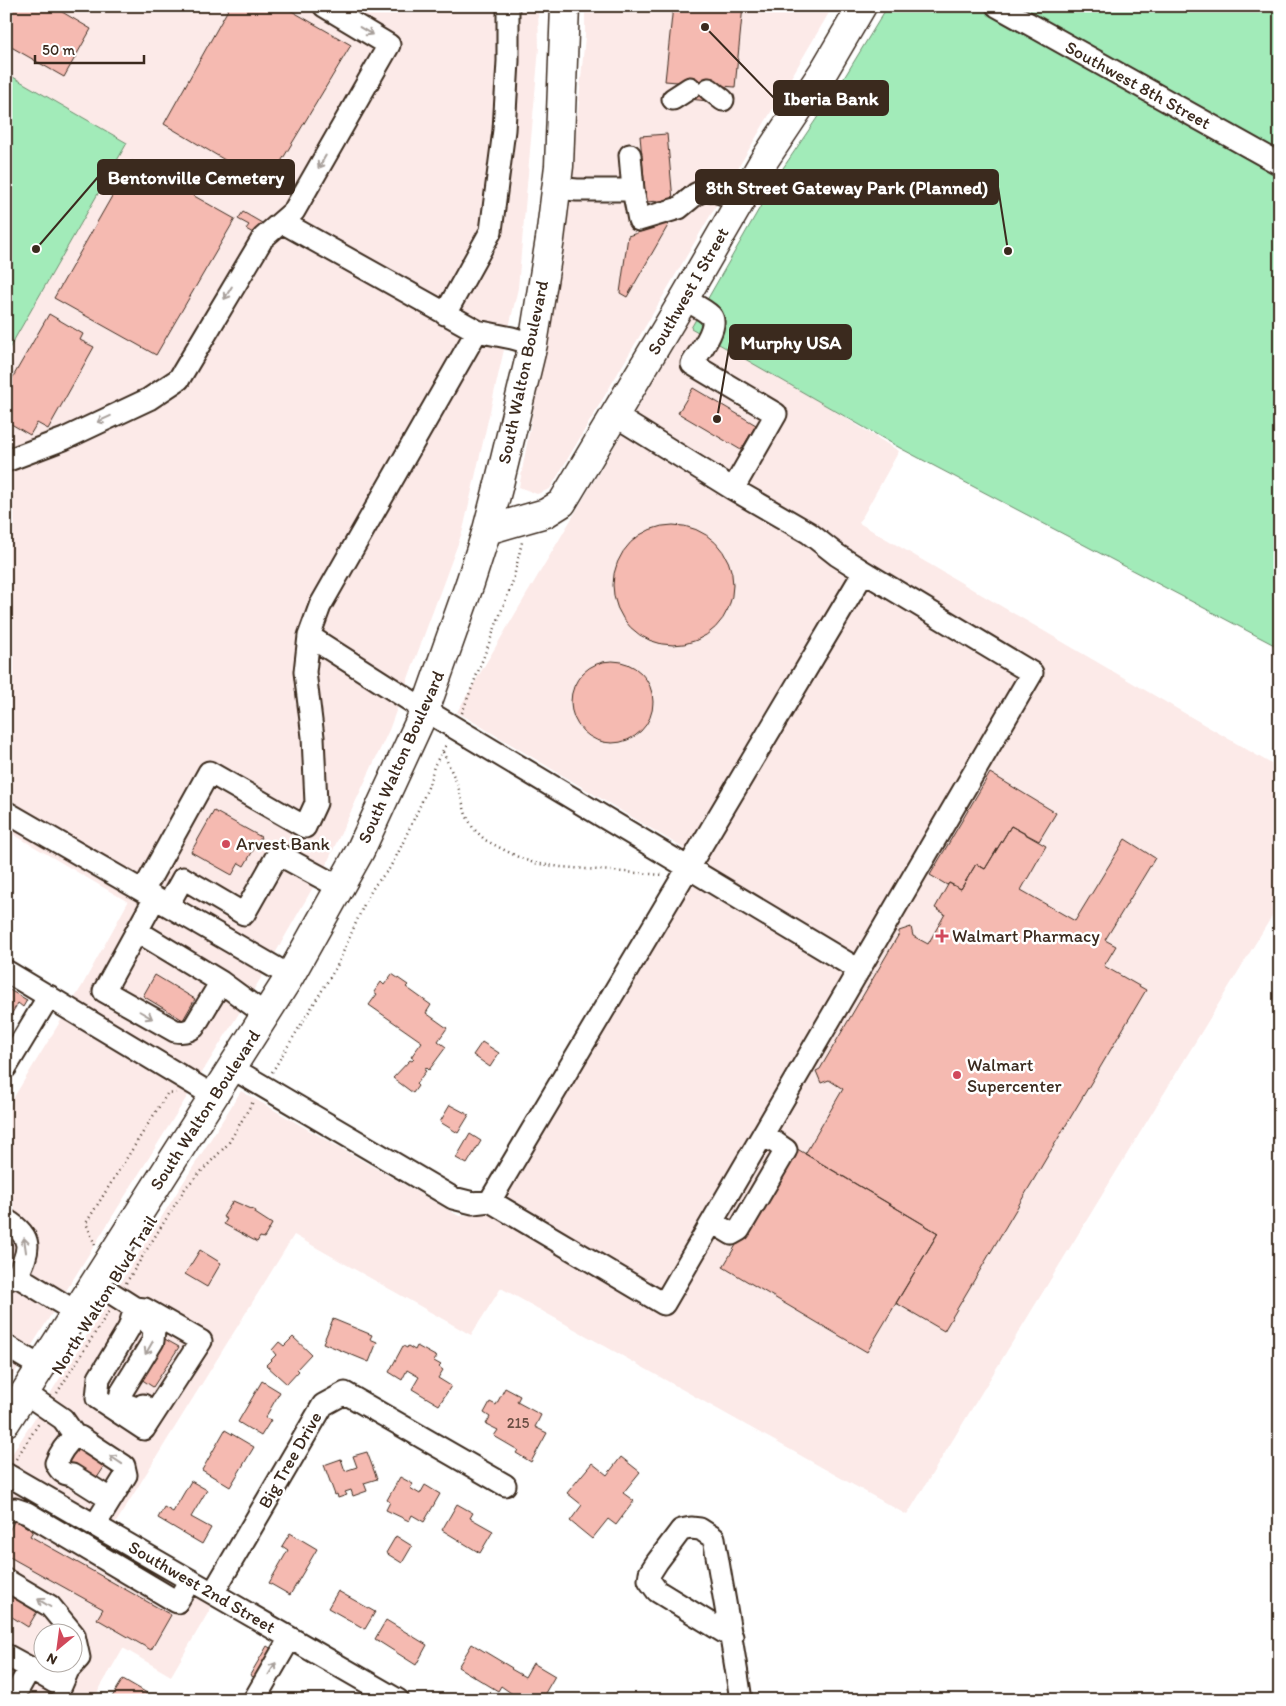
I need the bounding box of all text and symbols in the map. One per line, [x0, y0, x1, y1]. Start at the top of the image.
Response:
one-way arrow [358, 27, 372, 37]
scale bar [35, 32, 144, 64]
street label: Southwest 8th Street [1061, 36, 1215, 134]
text: 50 m [42, 41, 75, 59]
callout: Iberia Bank [774, 81, 888, 115]
text: Iberia Bank [784, 87, 879, 110]
one-way arrow [316, 155, 326, 169]
callout: Bentonville Cemetery [98, 160, 294, 194]
text: Bentonville Cemetery [108, 166, 284, 189]
callout: 8th Street Gateway Park (Planned) [696, 170, 998, 204]
text: 8th Street Gateway Park (Planned) [706, 176, 988, 199]
street label: Southwest I Street [643, 223, 734, 359]
street label: South Walton Boulevard [493, 278, 553, 466]
one-way arrow [223, 286, 233, 300]
callout: Murphy USA [730, 325, 851, 359]
text: Murphy USA [740, 331, 842, 354]
one-way arrow [97, 415, 112, 425]
street label: South Walton Boulevard [353, 667, 449, 847]
place label: Arvest Bank [236, 833, 331, 855]
marker: Arvest Bank [220, 838, 232, 850]
place label: Walmart Pharmacy [952, 925, 1100, 947]
marker: Walmart Pharmacy [936, 930, 948, 942]
one-way arrow [139, 1010, 153, 1020]
street label: South Walton Boulevard [145, 1025, 265, 1194]
place label: Walmart Supercenter [967, 1054, 1063, 1097]
marker: Walmart Supercenter [951, 1069, 963, 1081]
street label: North Walton Blvd Trail [46, 1211, 162, 1379]
one-way arrow [20, 1237, 30, 1253]
one-way arrow [143, 1340, 153, 1354]
street label: Big Tree Drive [253, 1408, 327, 1512]
house number: 215 [507, 1414, 529, 1432]
one-way arrow [109, 1455, 123, 1465]
street label: Southwest 2nd Street [124, 1536, 280, 1638]
one-way arrow [38, 1598, 52, 1608]
north arrow [32, 1624, 82, 1674]
text: N [44, 1649, 60, 1669]
one-way arrow [268, 1662, 278, 1676]

